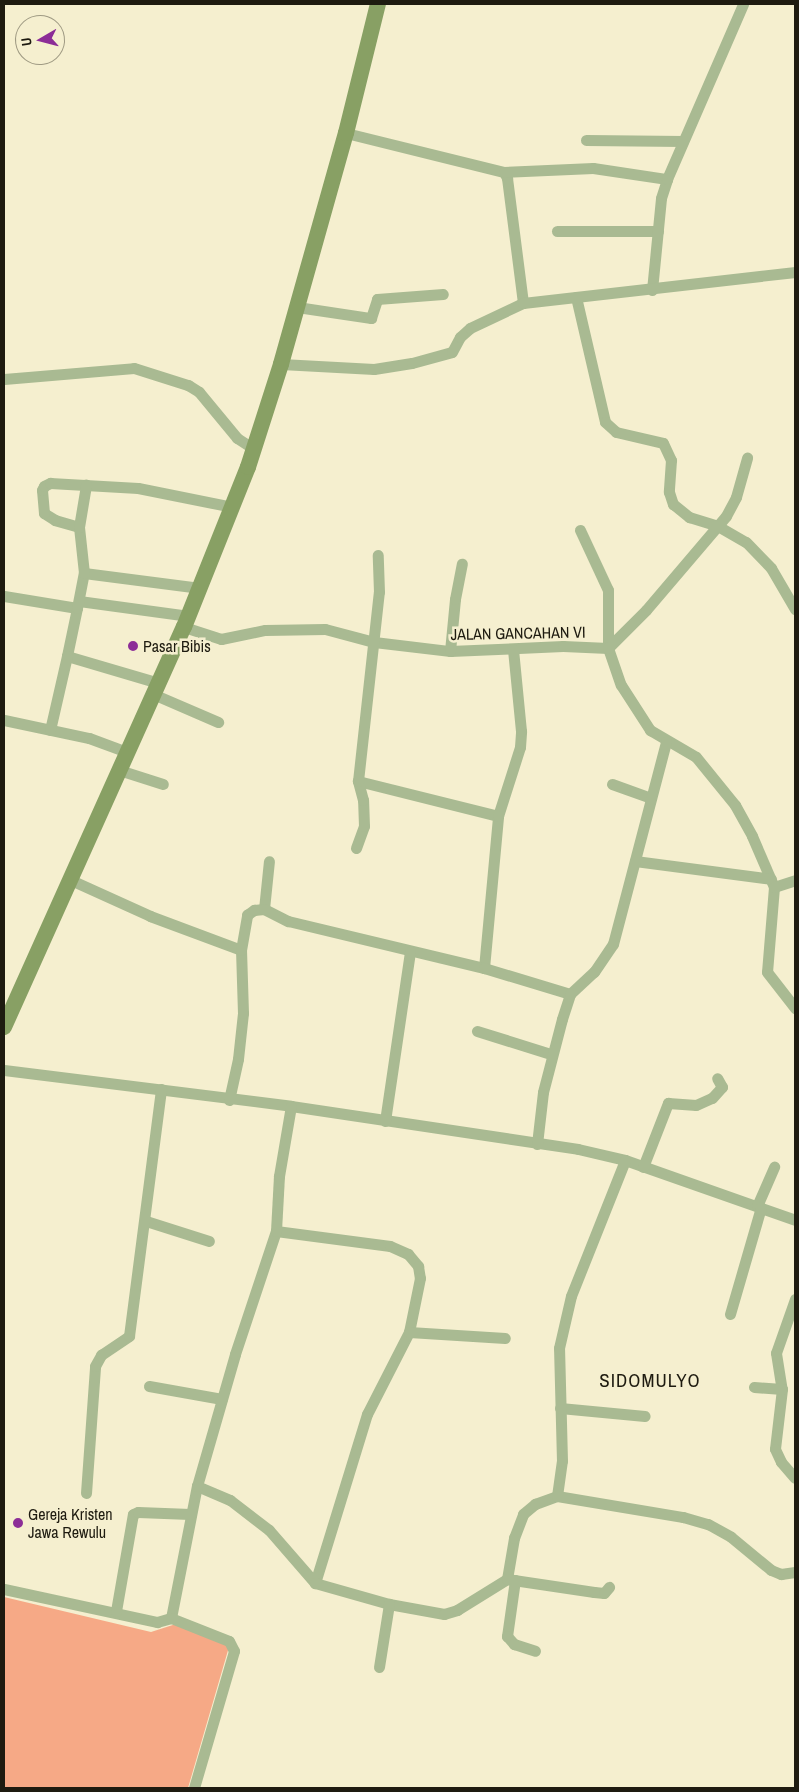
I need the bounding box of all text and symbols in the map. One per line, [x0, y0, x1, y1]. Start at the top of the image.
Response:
north arrow [15, 15, 65, 65]
text: U [17, 37, 36, 47]
street label: JALAN GANCAHAN VI [450, 622, 586, 644]
place label: Pasar Bibis [143, 636, 211, 656]
marker: Pasar Bibis [127, 640, 139, 652]
district label: SIDOMULYO [598, 1370, 702, 1392]
place label: Gereja Kristen Jawa Rewulu [28, 1504, 113, 1542]
marker: Gereja Kristen Jawa Rewulu [12, 1517, 24, 1529]

